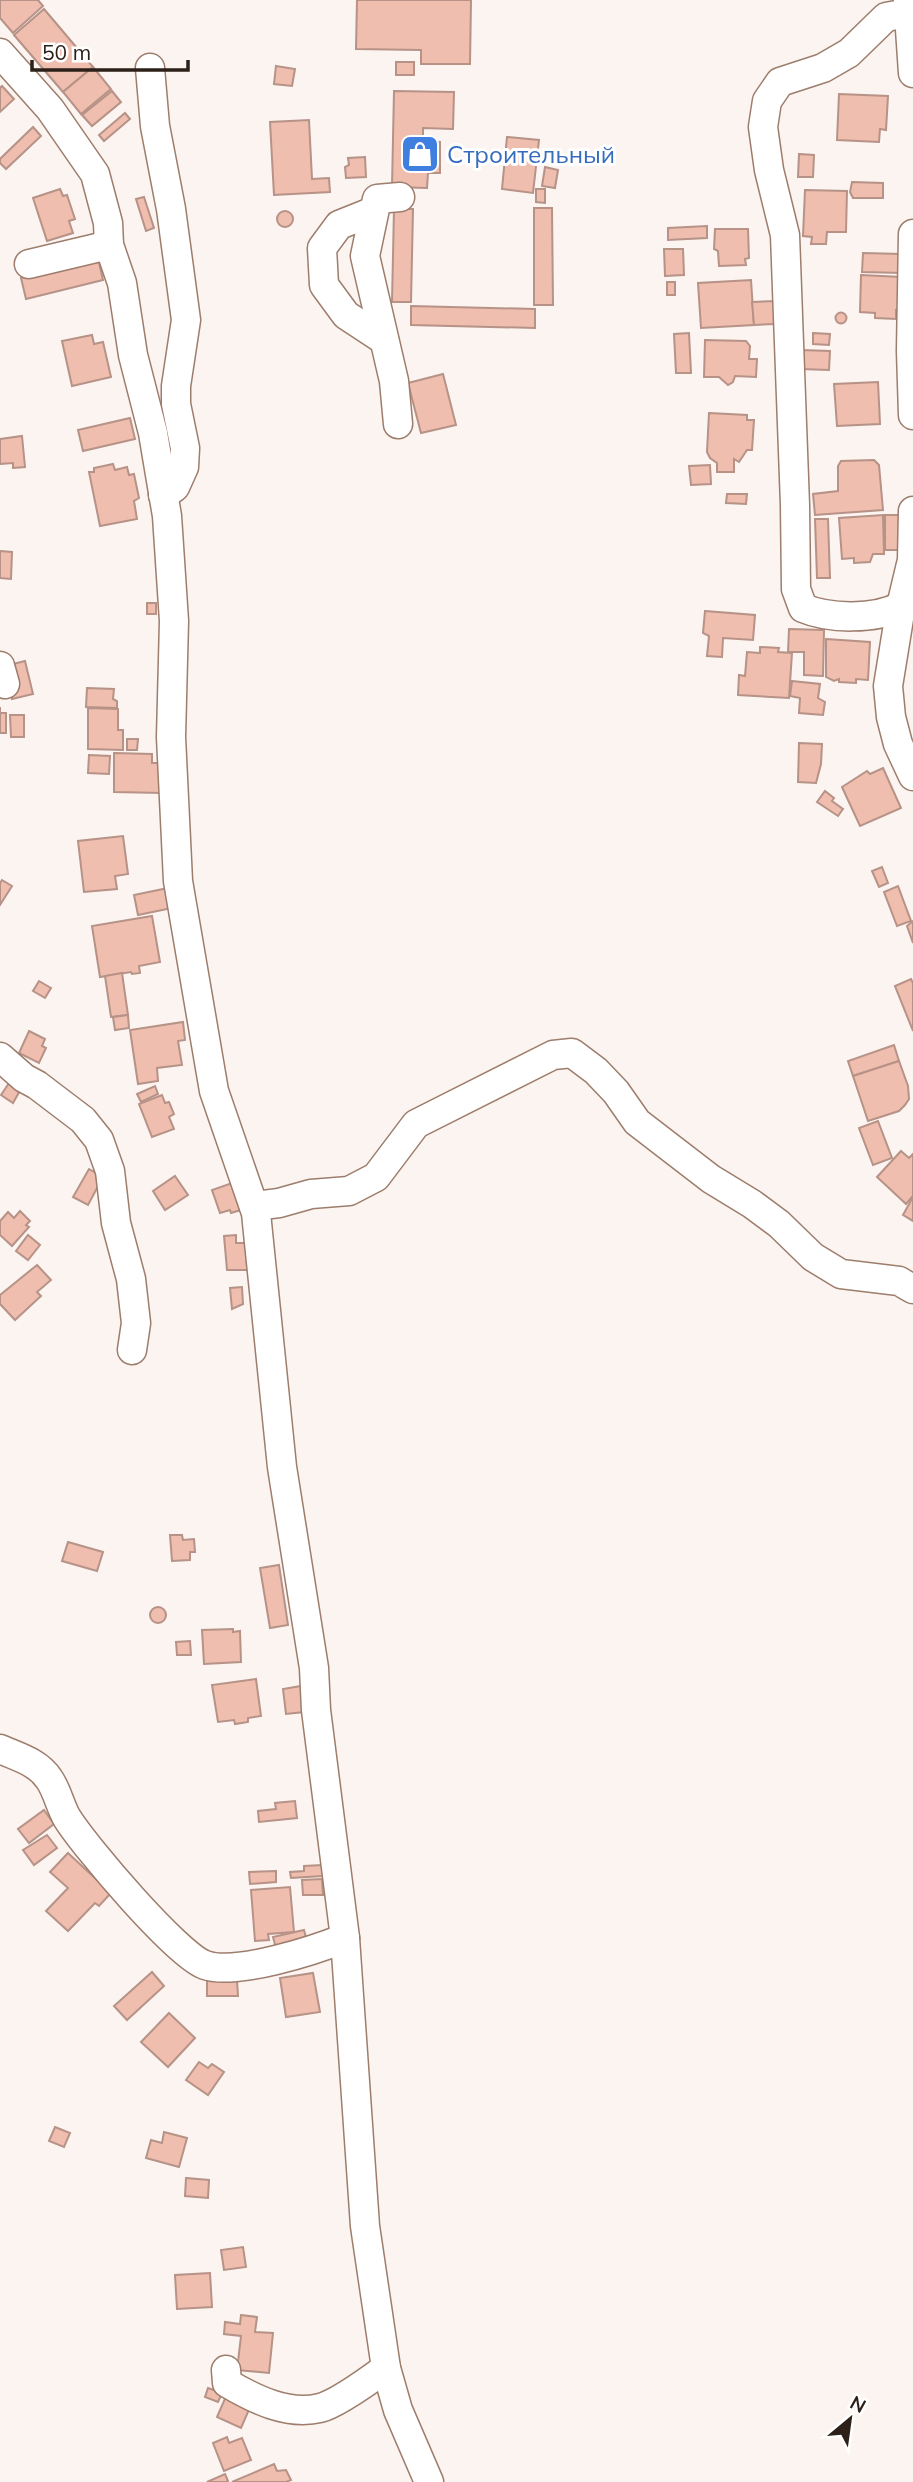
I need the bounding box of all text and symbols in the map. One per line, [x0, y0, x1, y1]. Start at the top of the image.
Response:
scale bar [32, 28, 187, 72]
text: 50 m [42, 39, 91, 65]
shop icon: Строительный [399, 133, 441, 175]
place label: Строительный [447, 139, 615, 169]
north arrow [815, 2384, 885, 2454]
text: N [846, 2390, 870, 2418]

